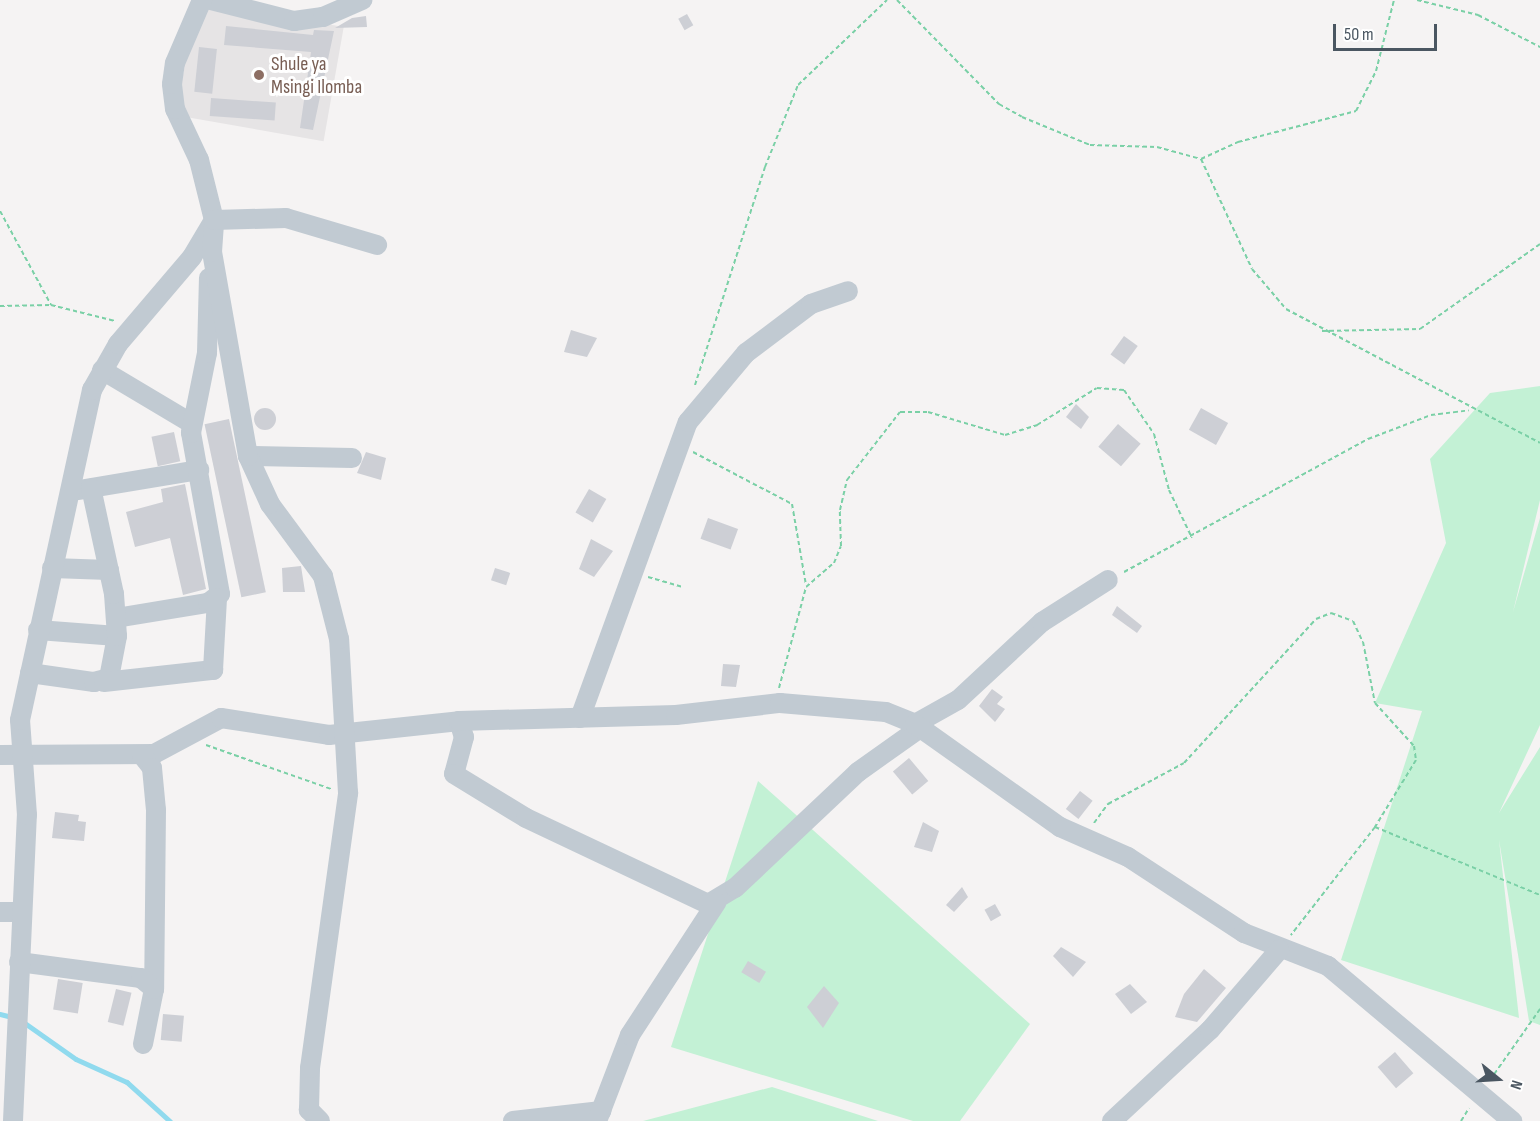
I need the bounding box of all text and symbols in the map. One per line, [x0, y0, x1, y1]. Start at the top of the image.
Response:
scale bar [1336, 12, 1440, 50]
text: 50 m [1344, 24, 1374, 45]
place label: Shule ya Msingi Ilomba [271, 52, 362, 99]
marker: Shule ya Msingi Ilomba [252, 68, 266, 82]
north arrow [1468, 1049, 1528, 1109]
text: N [1505, 1078, 1526, 1092]

